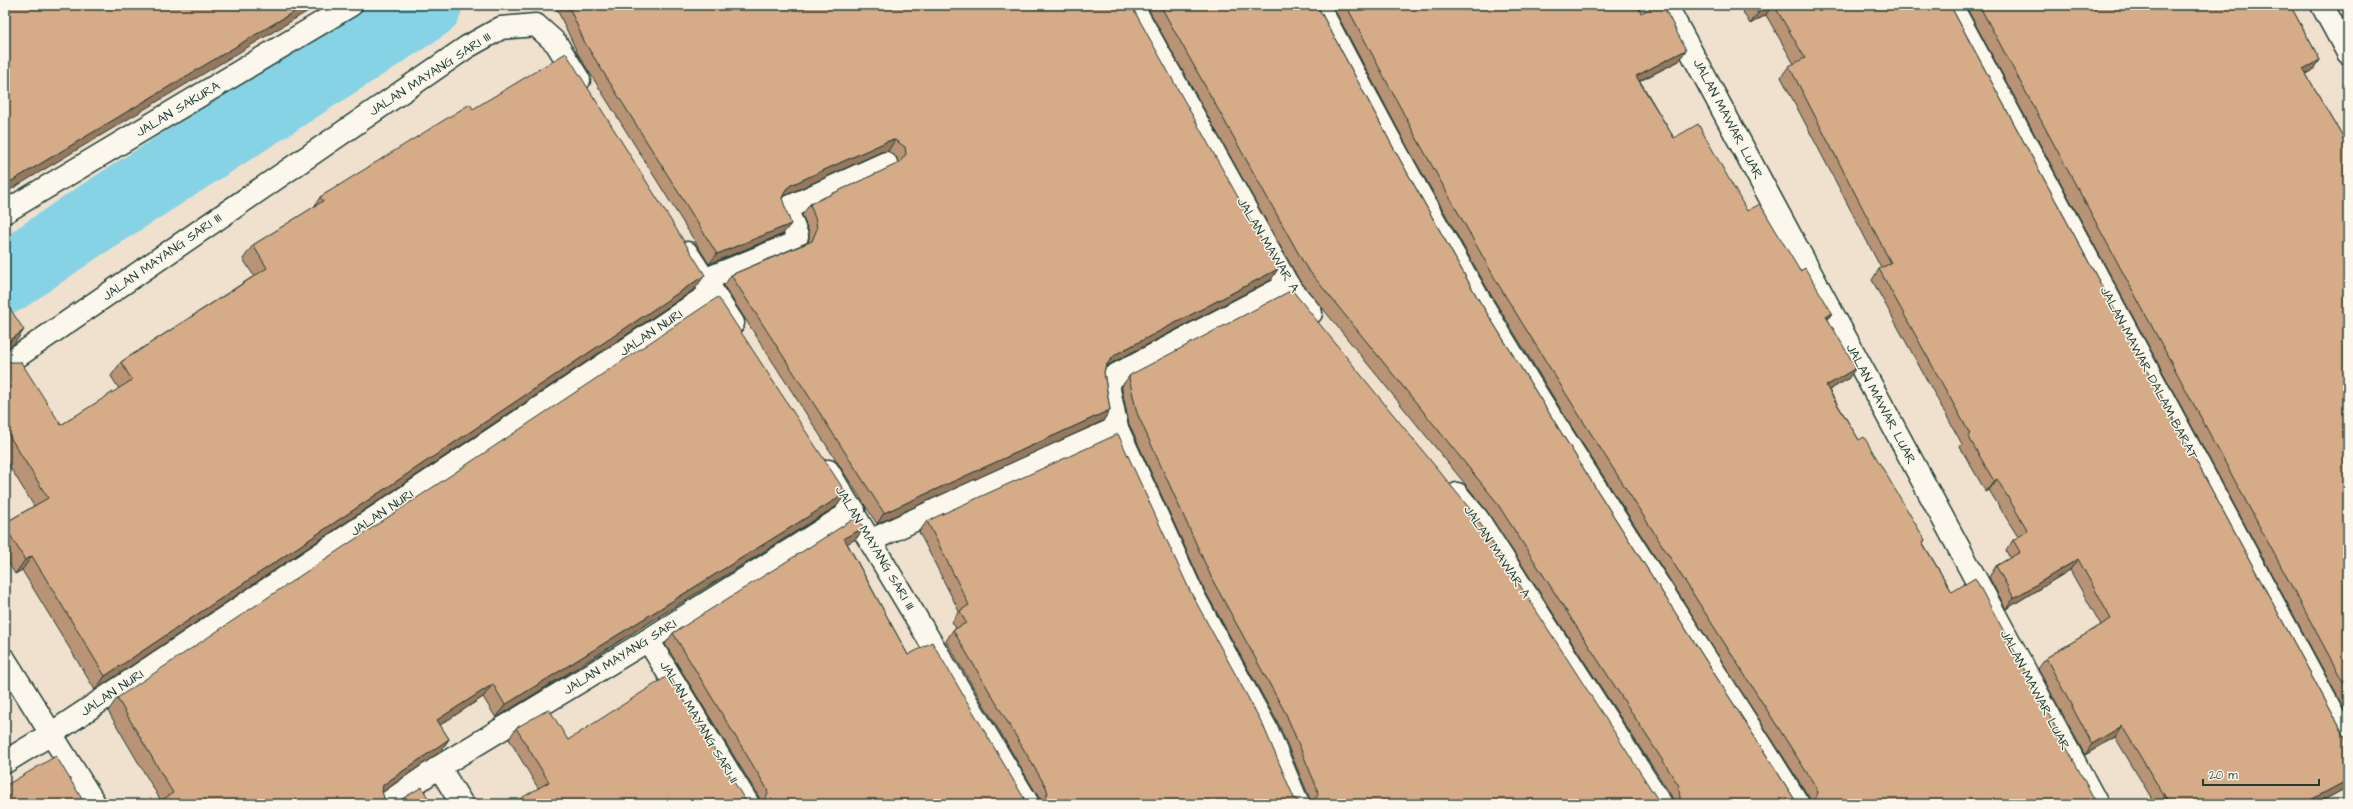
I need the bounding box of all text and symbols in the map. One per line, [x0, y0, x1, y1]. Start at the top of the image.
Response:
street label: JALAN MAYANG SARI III [366, 28, 494, 120]
street label: JALAN MAWAR LUAR [1689, 56, 1767, 182]
street label: JALAN SAKURA [133, 76, 224, 141]
street label: JALAN MAWAR A [1232, 194, 1304, 297]
street label: JALAN MAYANG SARI III [99, 209, 225, 305]
street label: JALAN MAWAR DALAM BARAT [2096, 283, 2203, 463]
street label: JALAN NURI [616, 305, 686, 361]
street label: JALAN MAWAR LUAR [1842, 341, 1920, 467]
street label: JALAN MAYANG SARI III [831, 483, 919, 613]
street label: JALAN NURI [347, 485, 417, 541]
street label: JALAN MAWAR A [1459, 502, 1535, 602]
street label: JALAN MAYANG SARI [560, 615, 680, 699]
street label: JALAN MAWAR LUAR [1996, 627, 2074, 753]
street label: JALAN MAYANG SARI II [655, 658, 743, 787]
street label: JALAN NURI [77, 665, 147, 721]
scale bar [2203, 761, 2319, 787]
text: 20 m [2209, 767, 2238, 784]

